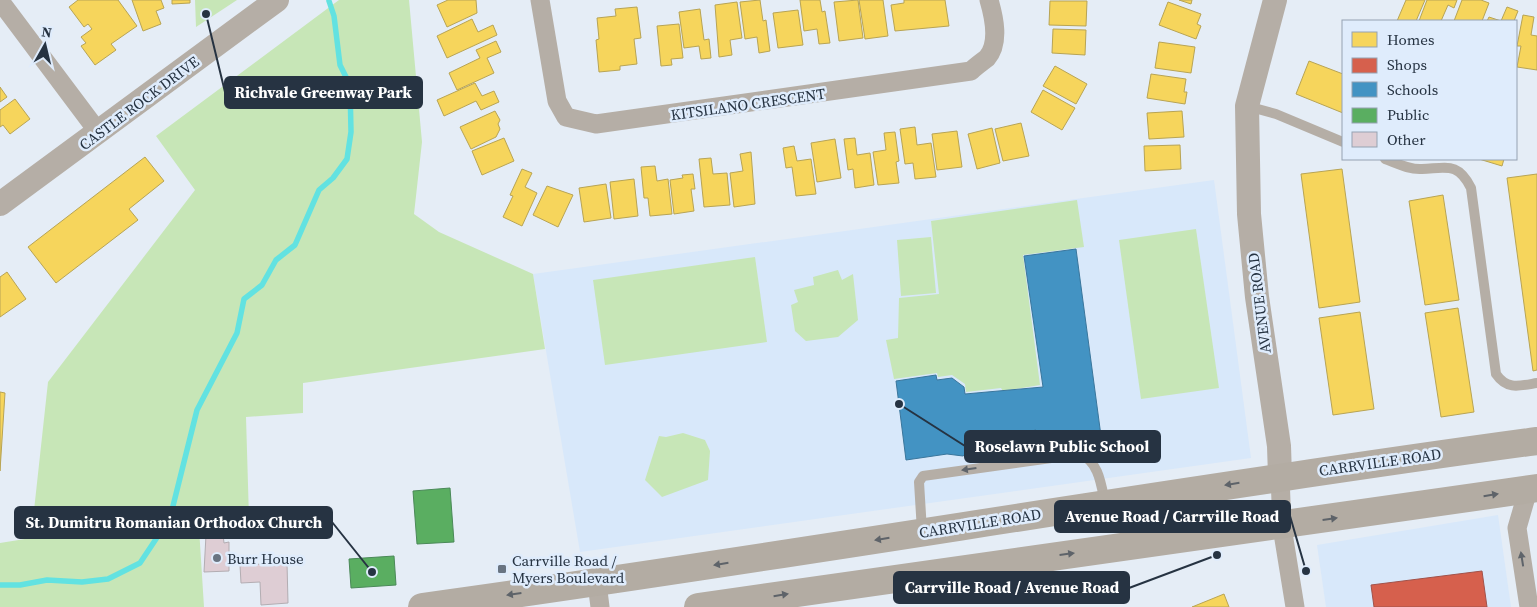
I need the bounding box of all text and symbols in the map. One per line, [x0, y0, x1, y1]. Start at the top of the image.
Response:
north arrow [20, 20, 70, 70]
legend [1342, 20, 1517, 160]
text: N [40, 22, 53, 43]
text: Homes [1387, 29, 1434, 50]
street label: CASTLE ROCK DRIVE [75, 51, 203, 155]
text: Shops [1387, 54, 1427, 75]
callout: Richvale Greenway Park [225, 77, 422, 108]
text: Schools [1387, 79, 1438, 100]
text: Richvale Greenway Park [234, 81, 412, 103]
street label: KITSILANO CRESCENT [669, 83, 827, 125]
text: Public [1387, 104, 1429, 125]
text: Other [1387, 129, 1426, 150]
street label: AVENUE ROAD [1242, 251, 1276, 355]
callout: Roselawn Public School [965, 431, 1160, 462]
text: Roselawn Public School [975, 435, 1149, 457]
street label: CARRVILLE ROAD [1317, 443, 1443, 481]
one-way arrow [960, 466, 976, 474]
one-way arrow [1224, 480, 1240, 488]
one-way arrow [1483, 491, 1499, 499]
callout: Avenue Road / Carrville Road [1055, 501, 1290, 532]
street label: CARRVILLE ROAD [917, 503, 1043, 543]
text: Avenue Road / Carrville Road [1065, 505, 1280, 527]
callout: St. Dumitru Romanian Orthodox Church [15, 507, 332, 538]
text: St. Dumitru Romanian Orthodox Church [26, 511, 323, 533]
one-way arrow [1323, 515, 1339, 523]
one-way arrow [873, 535, 889, 543]
place label: Burr House [227, 548, 304, 569]
place label: Carrville Road / Myers Boulevard [512, 550, 625, 588]
one-way arrow [1059, 550, 1075, 558]
one-way arrow [1517, 550, 1525, 566]
marker: Burr House [211, 552, 223, 564]
one-way arrow [713, 560, 729, 568]
marker: Carrville Road / Myers Boulevard [496, 563, 508, 575]
callout: Carrville Road / Avenue Road [894, 572, 1129, 603]
text: Carrville Road / Avenue Road [905, 576, 1120, 598]
one-way arrow [774, 590, 790, 598]
one-way arrow [505, 591, 521, 599]

